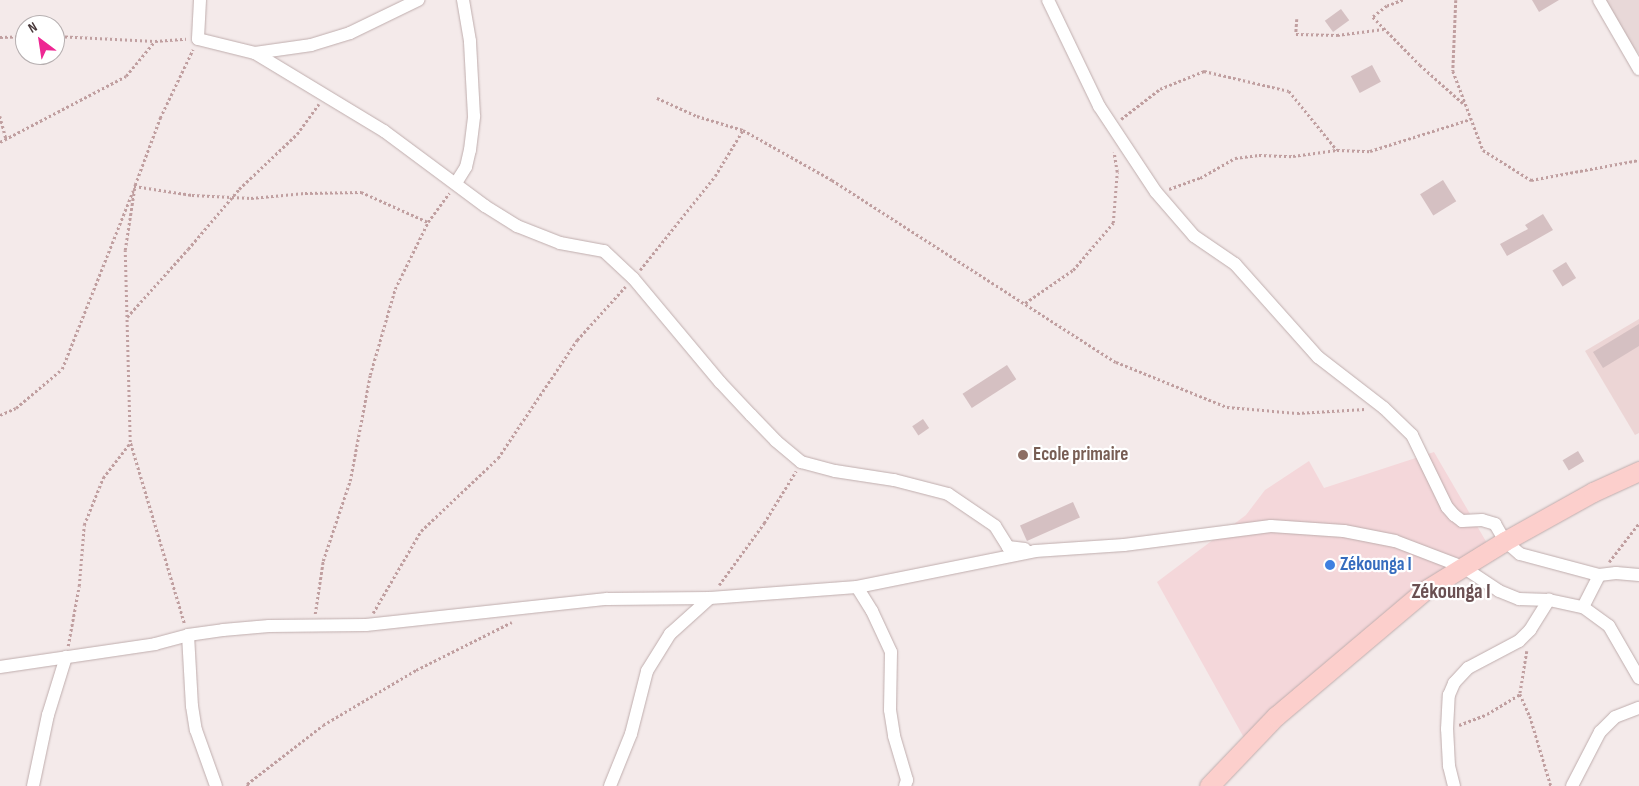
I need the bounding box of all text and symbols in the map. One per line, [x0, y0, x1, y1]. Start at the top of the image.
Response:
north arrow [15, 15, 65, 65]
text: N [25, 18, 40, 37]
place label: Ecole primaire [1033, 444, 1128, 466]
marker: Ecole primaire [1017, 449, 1029, 461]
place label: Zékounga I [1340, 554, 1412, 576]
marker: Zékounga I [1324, 559, 1336, 571]
district label: Zékounga I [1411, 579, 1491, 605]

